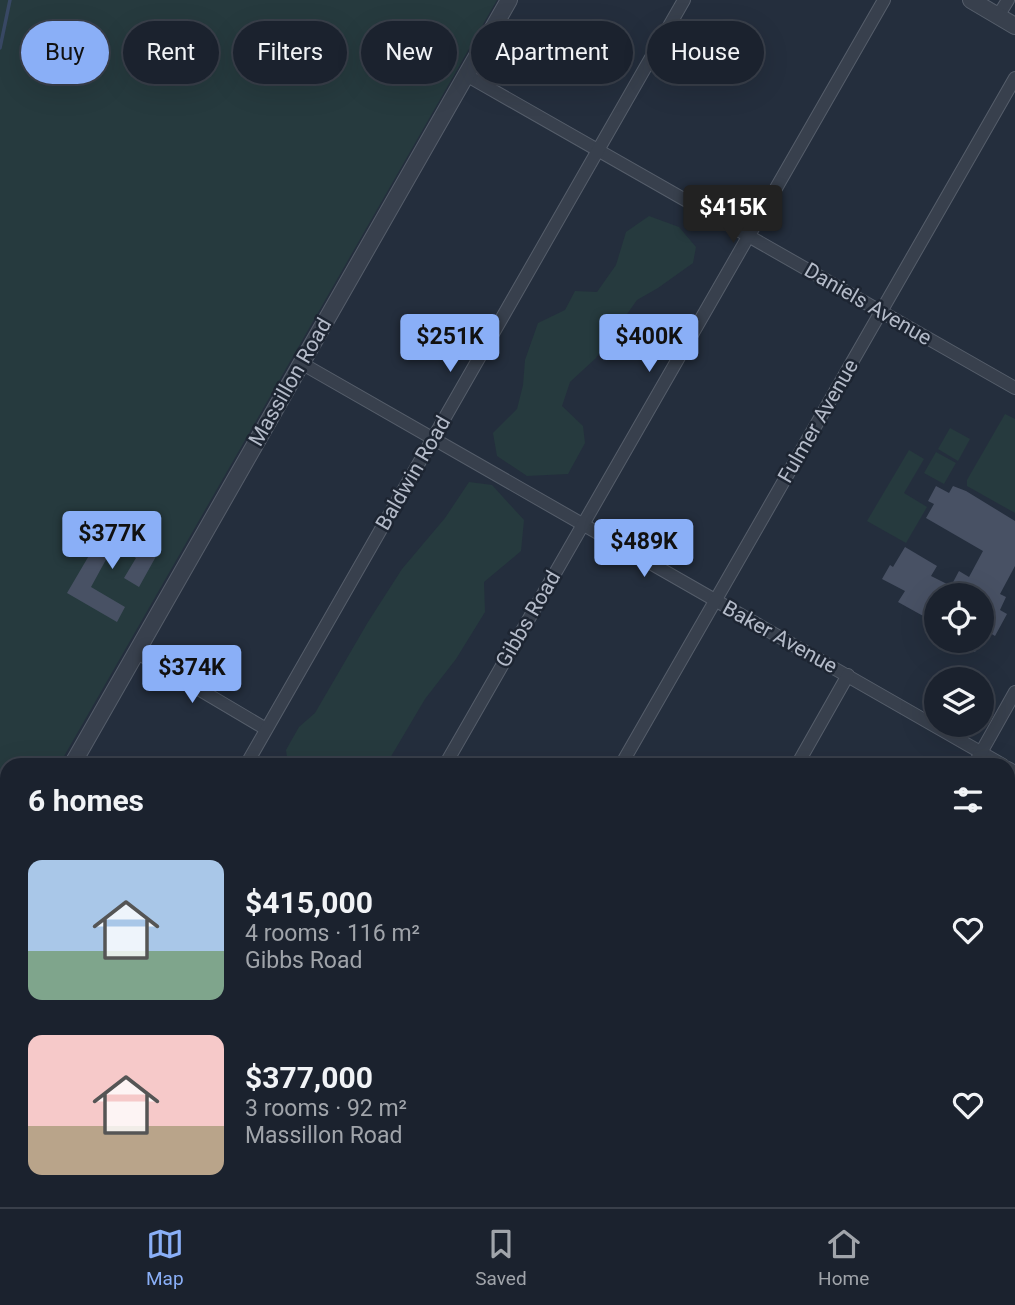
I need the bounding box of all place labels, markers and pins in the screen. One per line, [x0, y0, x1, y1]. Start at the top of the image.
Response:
pin: $415K [684, 186, 782, 245]
pin: $251K [401, 314, 499, 374]
pin: $400K [600, 314, 698, 374]
pin: $377K [63, 512, 161, 571]
pin: $489K [595, 520, 693, 579]
pin: $374K [143, 646, 241, 705]

